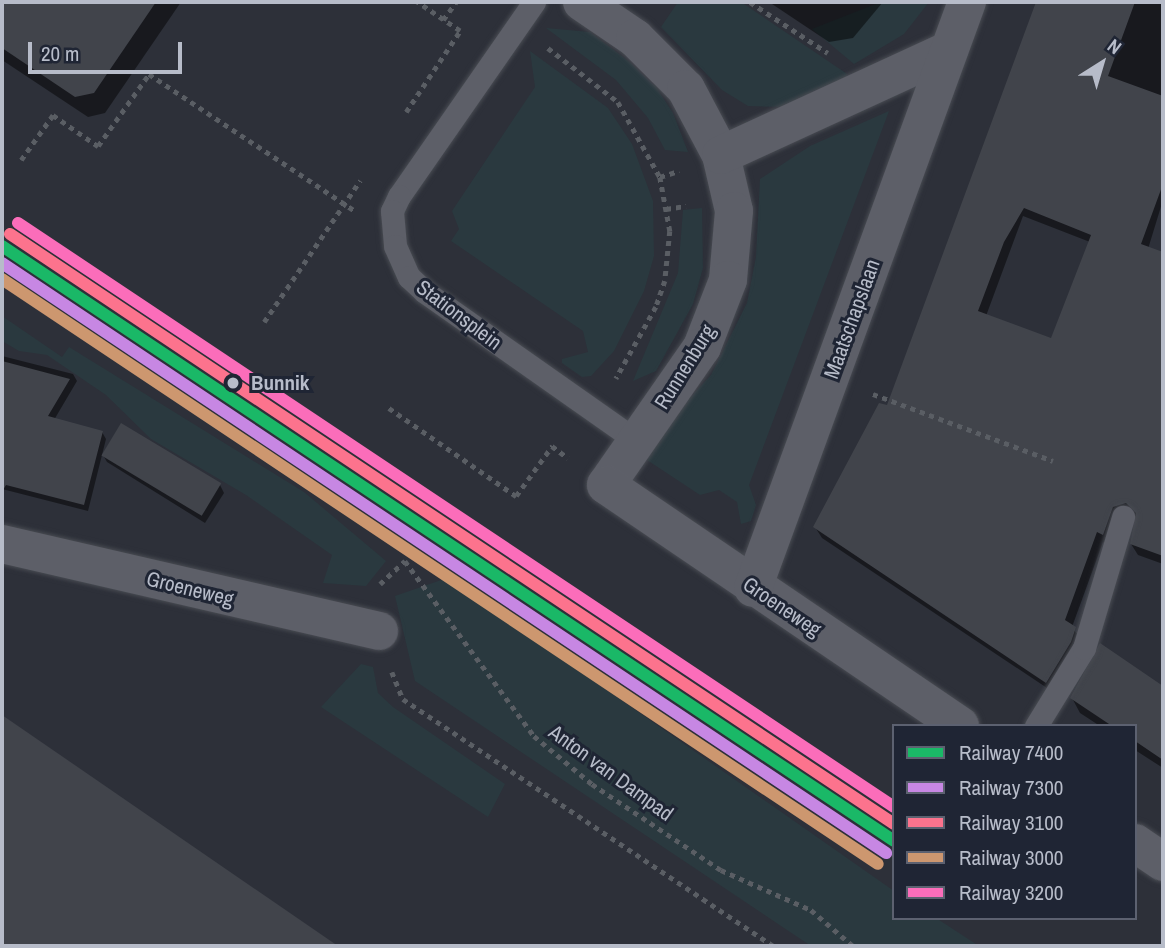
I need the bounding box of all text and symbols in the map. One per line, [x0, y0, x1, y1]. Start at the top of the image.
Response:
scale bar [32, 28, 186, 72]
north arrow [1067, 28, 1137, 98]
text: N [1102, 32, 1127, 60]
text: 20 m [41, 39, 79, 68]
street label: Maatschapslaan [819, 256, 885, 382]
street label: Stationsplein [411, 275, 507, 355]
street label: Runnenburg [649, 320, 721, 414]
place label: Bunnik [251, 370, 309, 396]
marker: Bunnik [221, 371, 245, 395]
street label: Groeneweg [144, 566, 236, 612]
street label: Groeneweg [738, 572, 826, 642]
street label: Anton van Dampad [544, 719, 678, 827]
legend [892, 724, 1137, 920]
text: Railway 7400 [959, 738, 1063, 767]
text: Railway 7300 [959, 773, 1063, 802]
text: Railway 3100 [959, 808, 1063, 837]
text: Railway 3000 [959, 843, 1063, 872]
text: Railway 3200 [959, 878, 1063, 907]

